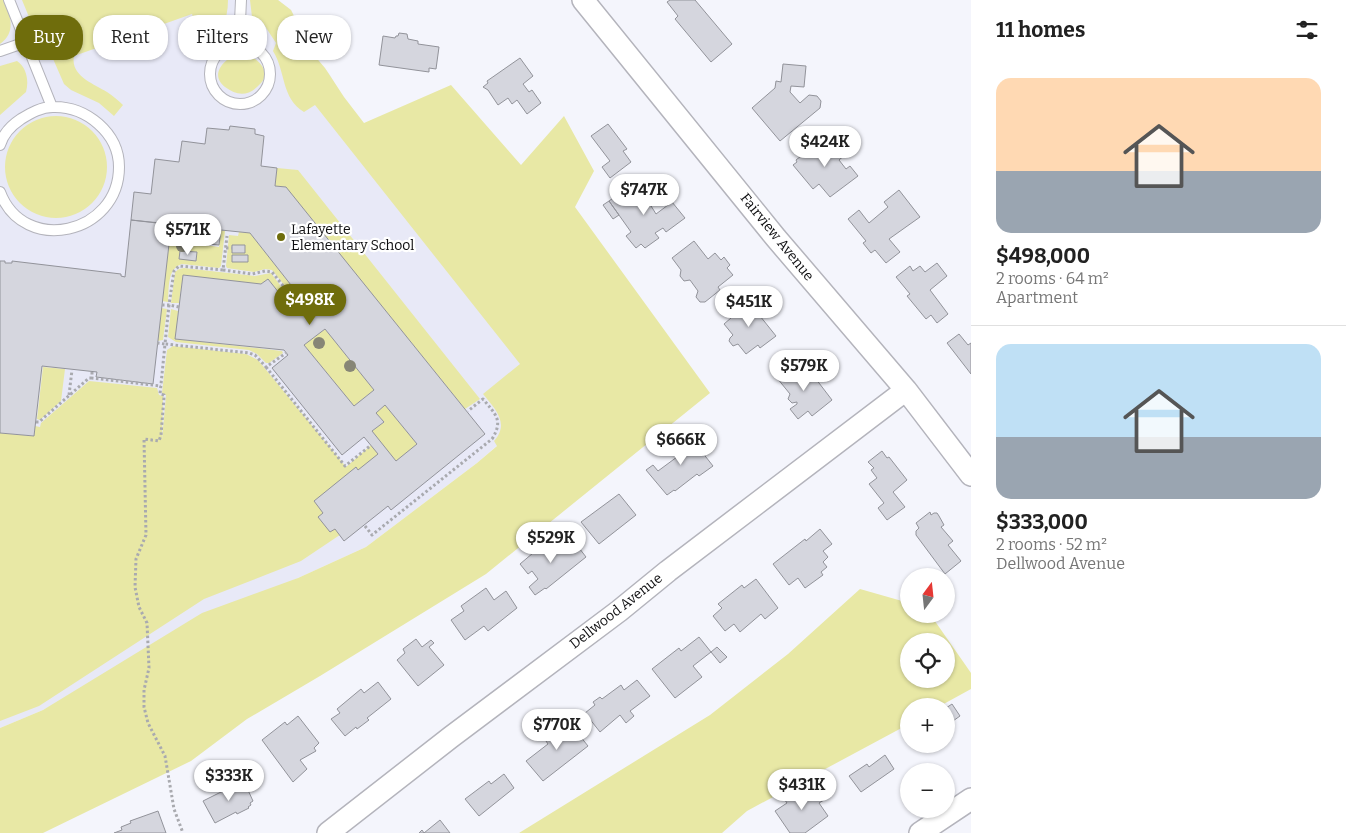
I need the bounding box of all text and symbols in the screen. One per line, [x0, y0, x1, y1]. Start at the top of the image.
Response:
chip: Buy [15, 15, 83, 60]
chip: Rent [93, 15, 168, 60]
chip: Filters [178, 15, 267, 60]
chip: New [277, 15, 351, 60]
icon: filters [1293, 16, 1321, 44]
text: 11 homes [996, 17, 1085, 43]
icon: home [1114, 111, 1204, 201]
pin: $424K [790, 126, 860, 168]
text: $424K [800, 132, 850, 151]
pin: $747K [609, 174, 679, 216]
text: $747K [620, 180, 668, 199]
street label: Fairview Avenue [737, 190, 817, 284]
pin: $571K [153, 214, 223, 256]
text: $571K [165, 220, 211, 239]
place label: Lafayette Elementary School [291, 221, 414, 254]
marker: Lafayette Elementary School [275, 231, 287, 243]
text: $498,000 [996, 243, 1090, 269]
text: 2 rooms · 64 m² [996, 269, 1109, 288]
pin: $498K [275, 284, 345, 326]
pin: $451K [714, 286, 784, 328]
text: Apartment [996, 288, 1078, 307]
text: $498K [285, 290, 335, 309]
text: $451K [726, 292, 772, 311]
pin: $579K [769, 350, 839, 392]
text: $579K [780, 356, 828, 375]
icon: home [1114, 376, 1204, 466]
pin: $666K [646, 424, 716, 466]
text: $666K [656, 430, 706, 449]
text: $333,000 [996, 509, 1088, 535]
pin: $529K [516, 522, 586, 564]
text: $529K [527, 528, 575, 547]
text: 2 rooms · 52 m² [996, 535, 1107, 554]
text: Dellwood Avenue [996, 554, 1125, 573]
north arrow [900, 568, 955, 622]
map controls [900, 568, 955, 818]
street label: Dellwood Avenue [566, 570, 666, 652]
button: locate [900, 633, 955, 688]
button: + [900, 698, 955, 753]
pin: $770K [522, 708, 592, 751]
text: $770K [533, 715, 581, 734]
pin: $333K [194, 760, 264, 802]
button: − [900, 763, 955, 818]
text: $333K [205, 766, 253, 785]
pin: $431K [767, 768, 837, 811]
text: $431K [778, 775, 826, 794]

